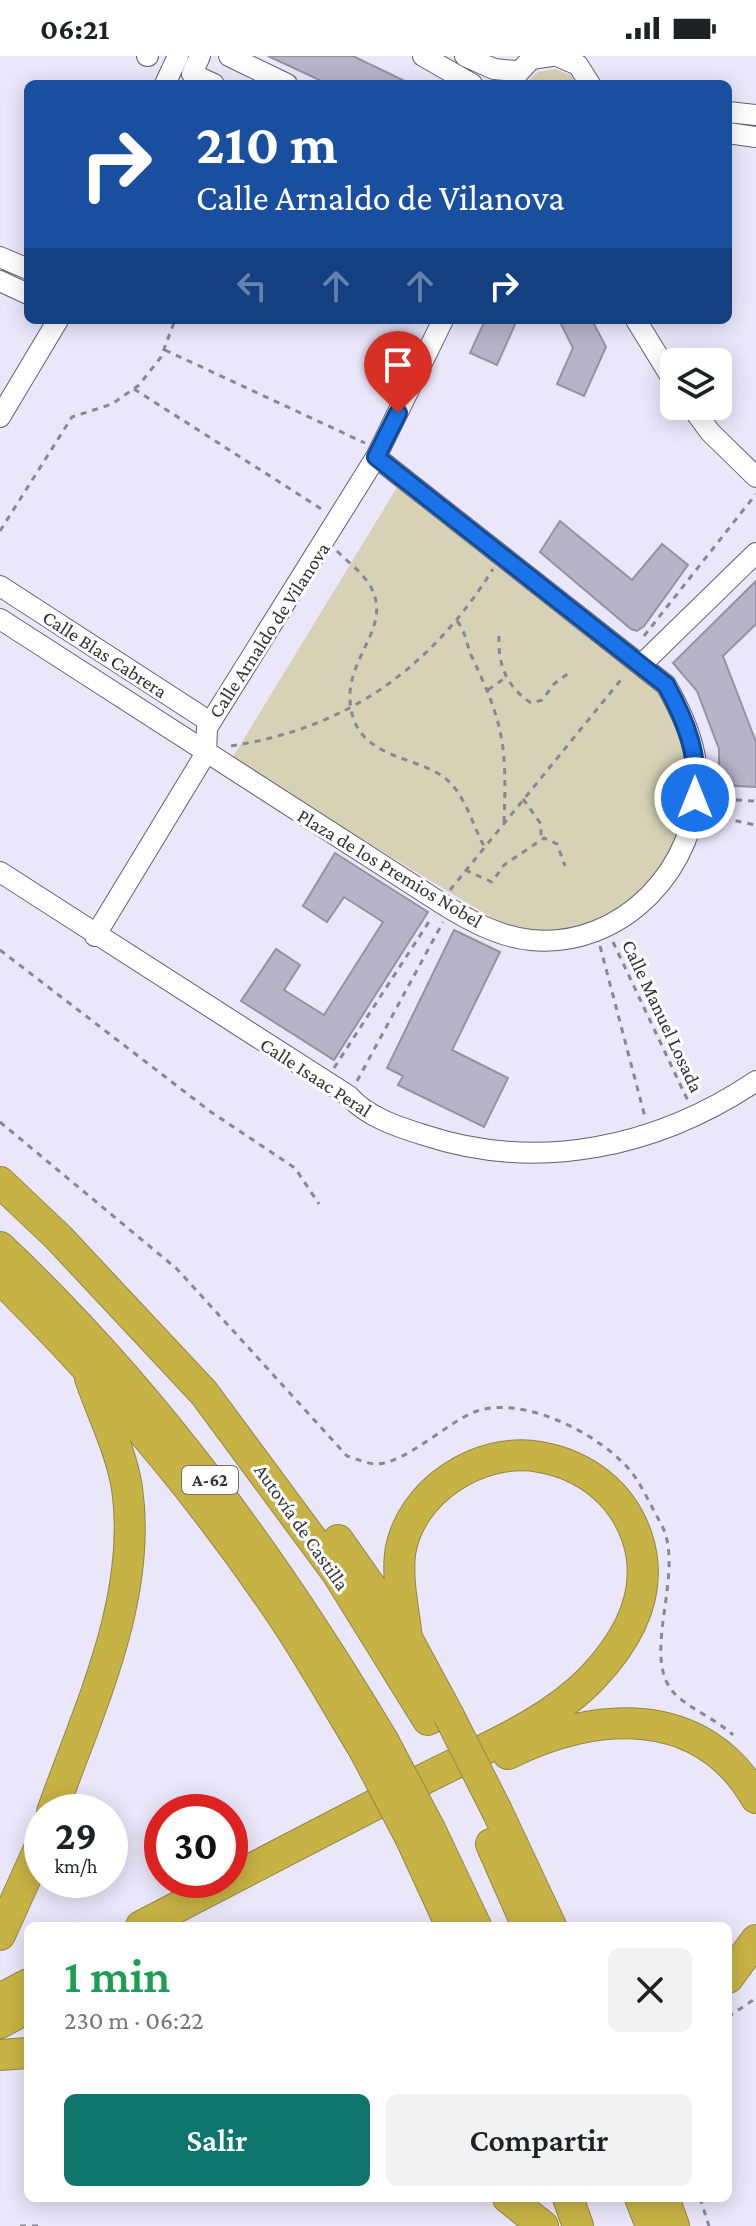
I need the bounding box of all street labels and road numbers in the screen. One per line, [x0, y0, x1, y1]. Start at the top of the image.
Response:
street label: Calle Arnaldo de Vilanova [204, 538, 334, 722]
street label: Calle Blas Cabrera [39, 606, 171, 702]
street label: Plaza de los Premios Nobel [294, 804, 486, 932]
street label: Calle Manuel Losada [618, 936, 708, 1096]
street label: Calle Isaac Peral [256, 1033, 376, 1121]
street label: Autovía de Castilla [250, 1460, 354, 1594]
road number: A-62 [182, 1466, 238, 1494]

